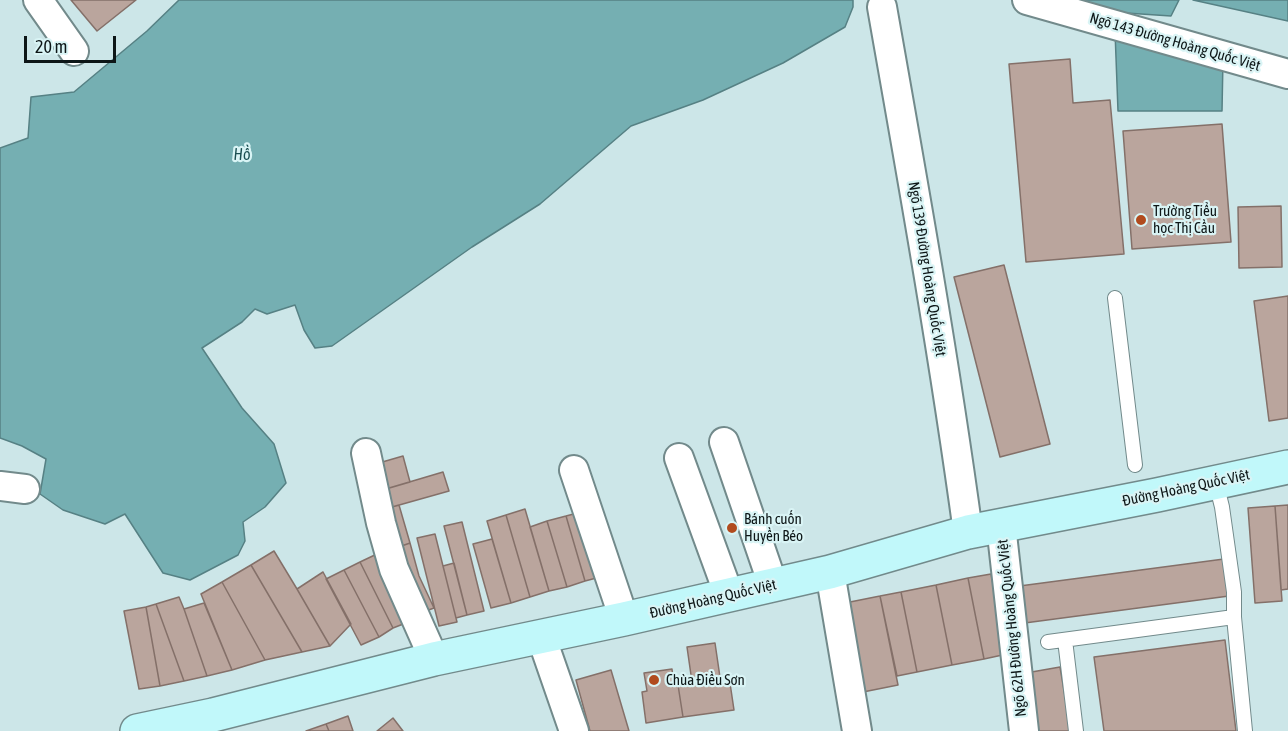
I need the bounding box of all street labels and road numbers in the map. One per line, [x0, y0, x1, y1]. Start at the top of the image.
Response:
street label: Ngõ 143 Đường Hoàng Quốc Việt [1087, 9, 1263, 75]
street label: Ngõ 139 Đường Hoàng Quốc Việt [904, 180, 950, 358]
street label: Đường Hoàng Quốc Việt [1121, 466, 1251, 510]
street label: Ngõ 62H Đường Hoàng Quốc Việt [994, 538, 1030, 718]
street label: Đường Hoàng Quốc Việt [648, 576, 778, 622]

